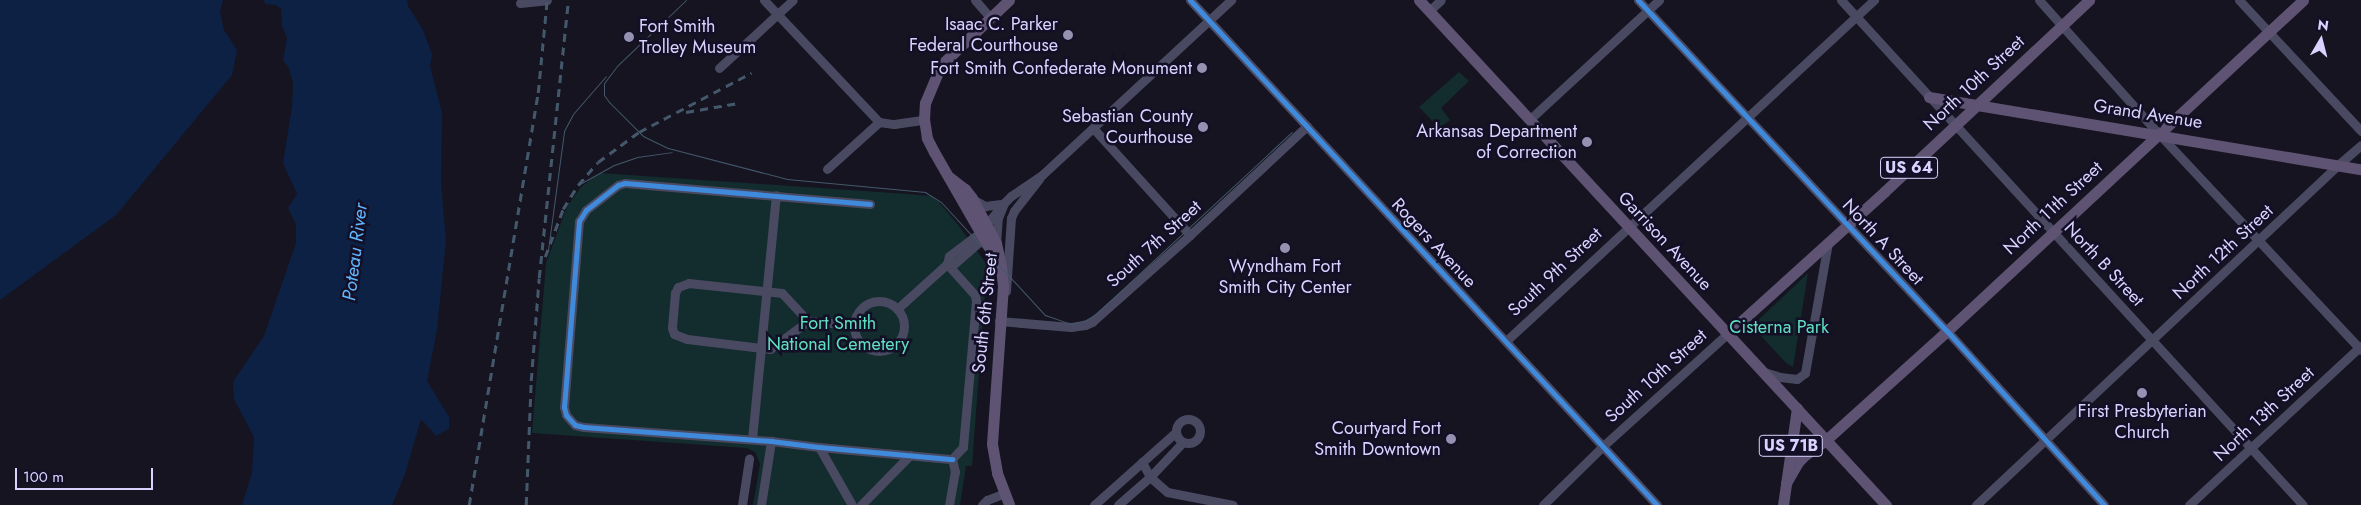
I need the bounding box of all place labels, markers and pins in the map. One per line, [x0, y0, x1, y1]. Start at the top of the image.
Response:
place label: Isaac C. Parker Federal Courthouse [909, 14, 1058, 56]
place label: Fort Smith Trolley Museum [639, 16, 756, 58]
marker: Isaac C. Parker Federal Courthouse [1062, 29, 1074, 41]
marker: Fort Smith Trolley Museum [623, 31, 635, 43]
place label: Fort Smith Confederate Monument [930, 57, 1192, 79]
marker: Fort Smith Confederate Monument [1196, 62, 1208, 74]
place label: Sebastian County Courthouse [1062, 106, 1193, 148]
marker: Sebastian County Courthouse [1197, 121, 1209, 133]
place label: Arkansas Department of Correction [1416, 121, 1577, 163]
marker: Arkansas Department of Correction [1581, 136, 1593, 148]
marker: Wyndham Fort Smith City Center [1279, 242, 1291, 254]
place label: Wyndham Fort Smith City Center [1218, 256, 1352, 298]
marker: First Presbyterian Church [2136, 387, 2148, 399]
place label: First Presbyterian Church [2077, 401, 2207, 444]
place label: Courtyard Fort Smith Downtown [1314, 418, 1441, 460]
marker: Courtyard Fort Smith Downtown [1445, 433, 1457, 445]

